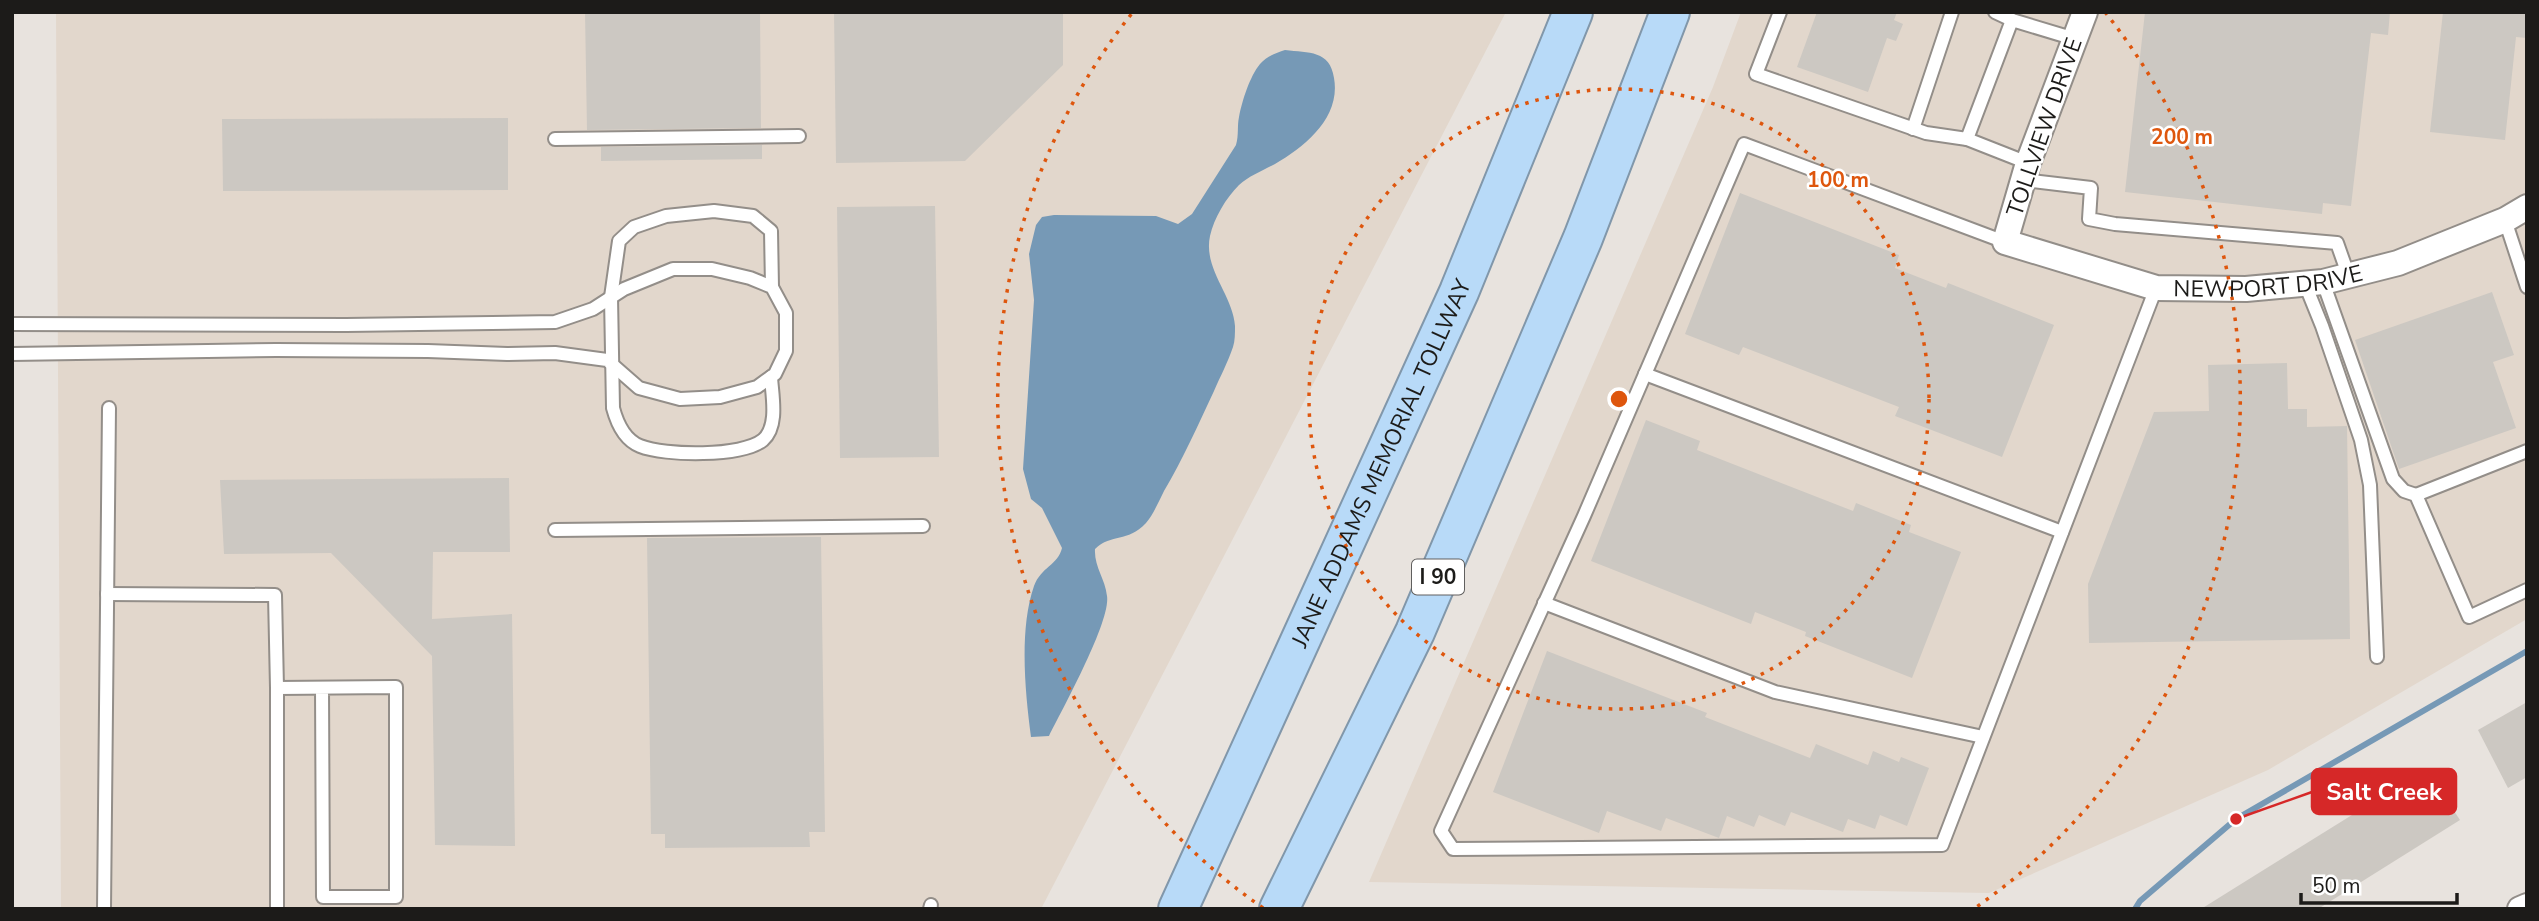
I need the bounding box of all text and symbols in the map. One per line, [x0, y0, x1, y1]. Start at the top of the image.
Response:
street label: TOLLVIEW DRIVE [1999, 34, 2090, 221]
text: 200 m [2151, 123, 2213, 151]
text: 100 m [1807, 166, 1869, 194]
street label: NEWPORT DRIVE [2173, 258, 2366, 305]
street label: JANE ADDAMS MEMORIAL TOLLWAY [1284, 274, 1479, 653]
centre of rings [1607, 387, 1631, 411]
road number: I 90 [1412, 560, 1464, 594]
callout: Salt Creek [2312, 769, 2456, 814]
text: Salt Creek [2326, 776, 2443, 808]
scale bar [2301, 862, 2457, 906]
text: 50 m [2312, 872, 2361, 900]

